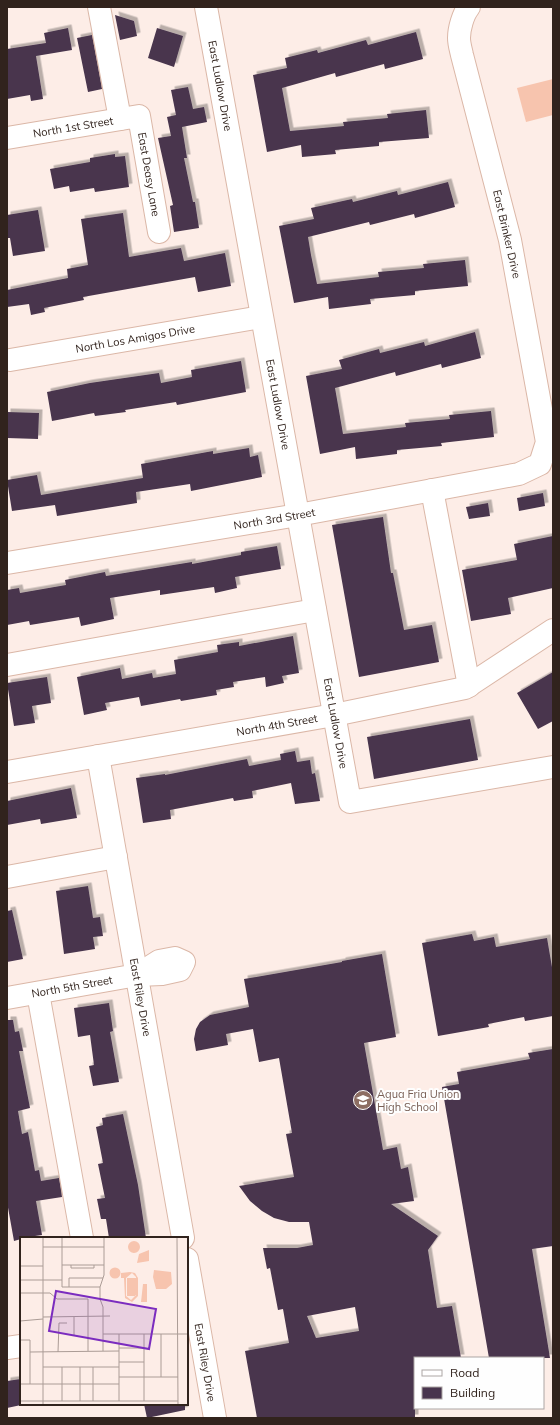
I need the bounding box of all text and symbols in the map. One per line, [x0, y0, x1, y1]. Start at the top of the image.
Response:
street label: East Ludlow Drive [205, 39, 235, 132]
street label: North 1st Street [32, 113, 114, 141]
street label: East Deasy Lane [135, 131, 163, 217]
street label: East Brinker Drive [490, 188, 524, 280]
street label: North Los Amigos Drive [74, 321, 196, 356]
street label: East Ludlow Drive [263, 358, 293, 451]
street label: North 3rd Street [233, 505, 316, 533]
street label: East Ludlow Drive [321, 677, 351, 770]
street label: North 4th Street [235, 711, 319, 739]
street label: East Riley Drive [127, 957, 154, 1038]
street label: North 5th Street [30, 972, 114, 1001]
place label: Agua Fria Union High School [377, 1087, 459, 1114]
school or university icon: Agua Fria Union High School [352, 1089, 374, 1111]
inset map [20, 1237, 188, 1405]
street label: East Riley Drive [191, 1322, 219, 1403]
legend [414, 1357, 544, 1409]
text: Road [450, 1365, 479, 1380]
text: Building [450, 1385, 495, 1400]

